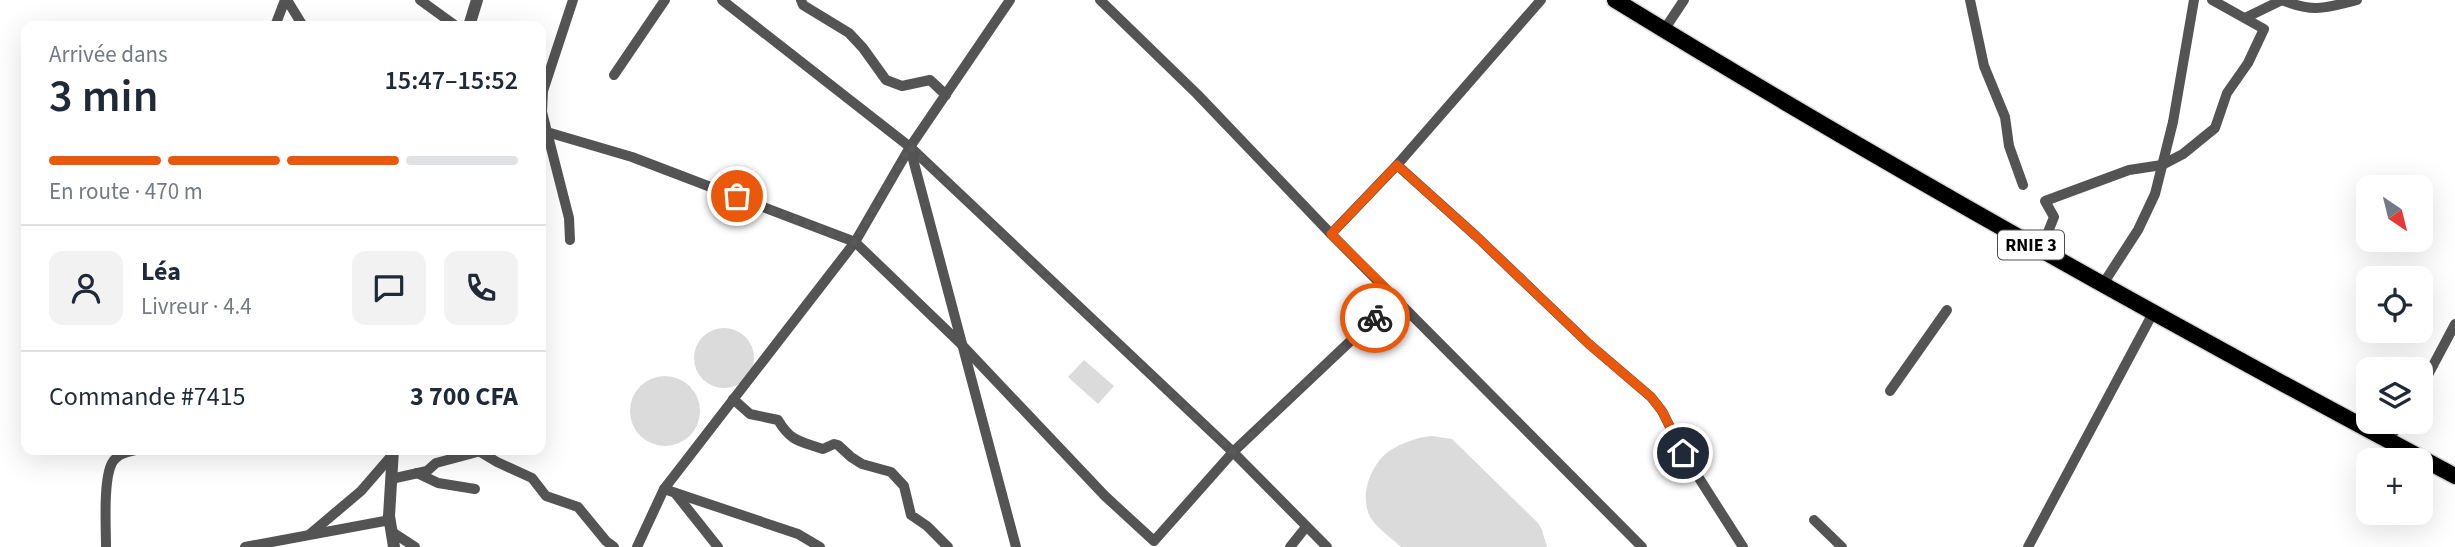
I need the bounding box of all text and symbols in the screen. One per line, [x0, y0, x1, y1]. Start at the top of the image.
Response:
text: Arrivée dans [49, 38, 168, 71]
text: 15:47–15:52 [385, 62, 518, 99]
text: 3 min [49, 64, 158, 129]
pin [707, 166, 767, 226]
text: En route · 470 m [49, 175, 203, 208]
north arrow [2356, 175, 2432, 252]
map controls [2356, 175, 2433, 525]
icon: bag [718, 177, 756, 215]
road number: RNIE 3 [1998, 230, 2064, 260]
button: person [49, 251, 123, 325]
button: chat [352, 251, 426, 325]
button: phone [444, 251, 518, 325]
text: Léa [141, 253, 181, 290]
button: locate [2356, 266, 2433, 343]
courier [1340, 283, 1410, 353]
text: Livreur · 4.4 [141, 290, 252, 323]
icon: bike [1356, 299, 1394, 337]
button: layers [2356, 357, 2433, 434]
text: Commande #7415 [49, 378, 246, 415]
text: 3 700 CFA [410, 378, 518, 415]
pin [1653, 423, 1713, 483]
icon: home [1664, 434, 1702, 472]
button: + [2356, 448, 2433, 525]

